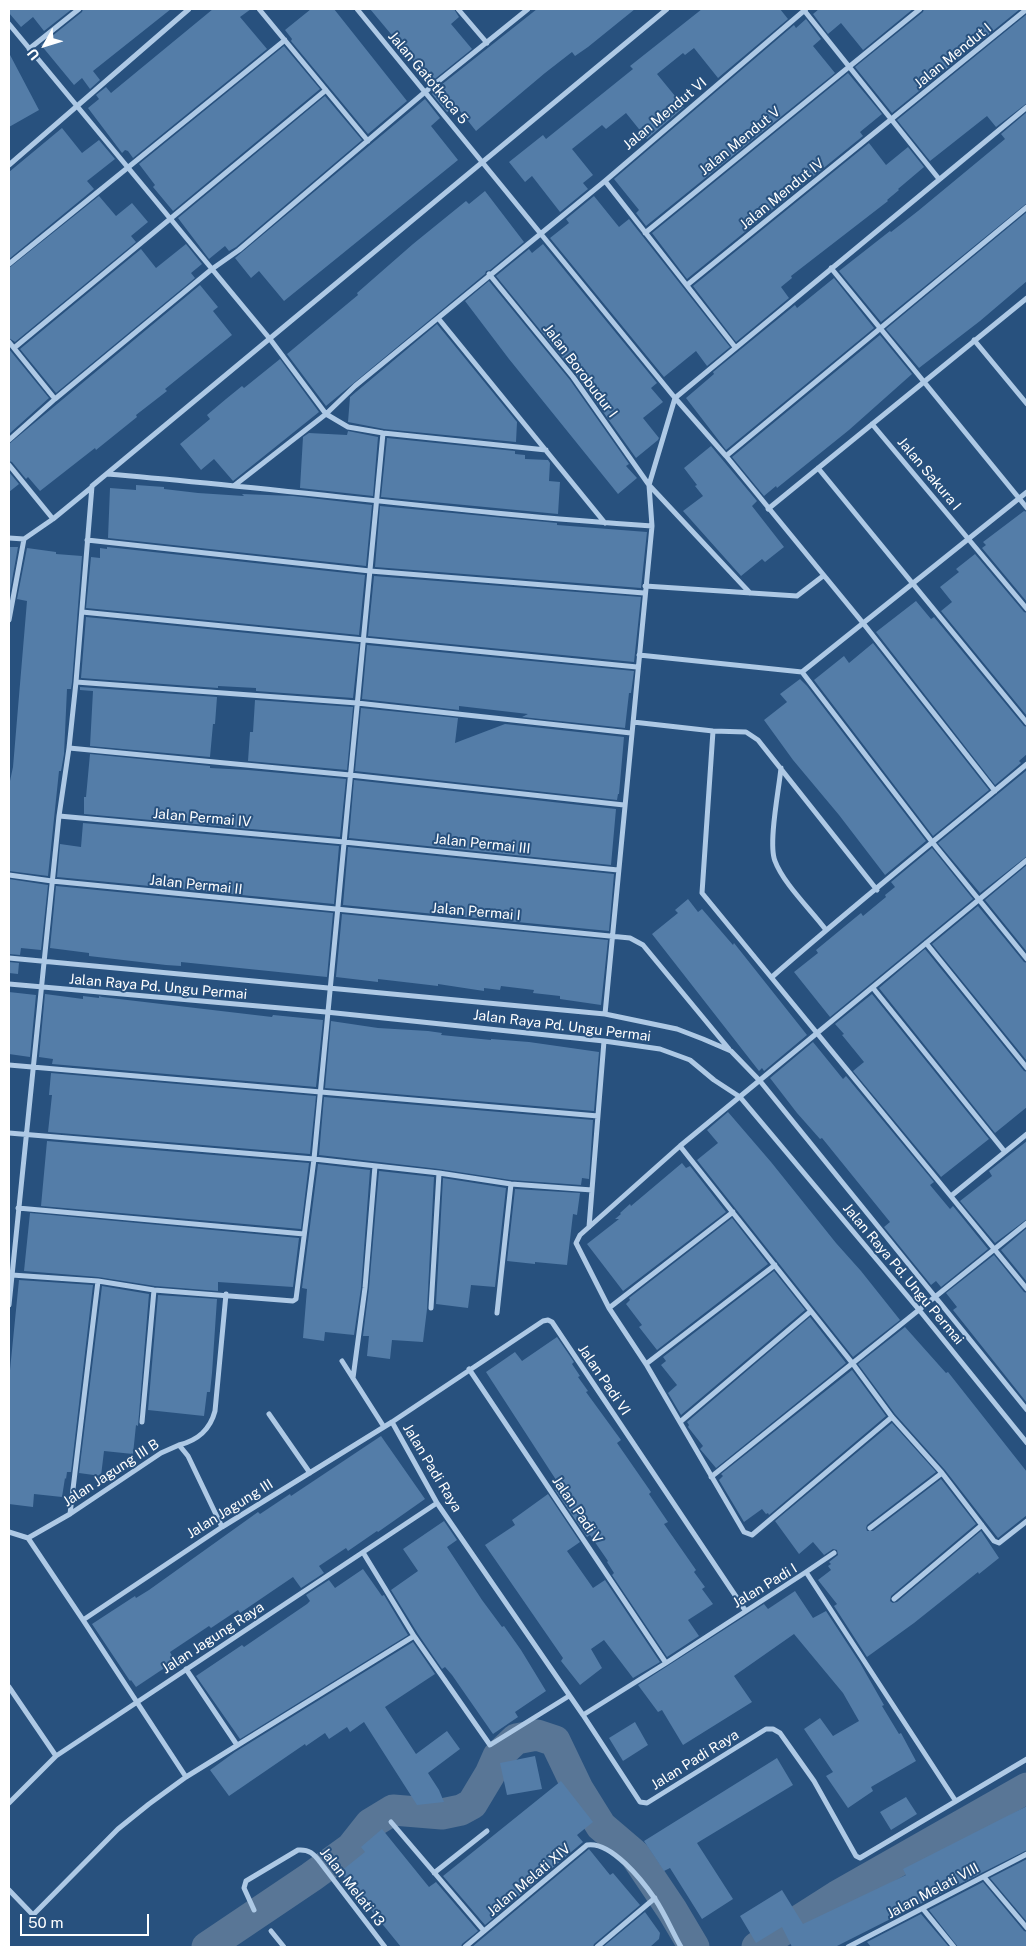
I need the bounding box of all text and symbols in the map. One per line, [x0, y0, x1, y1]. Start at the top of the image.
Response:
north arrow [20, 20, 70, 70]
street label: Jalan Mendut I [911, 20, 995, 92]
street label: Jalan Gatotkaca 5 [384, 28, 472, 128]
text: U [24, 45, 43, 63]
street label: Jalan Mendut VI [620, 74, 710, 154]
street label: Jalan Mendut V [696, 103, 784, 179]
street label: Jalan Mendut IV [736, 155, 828, 233]
street label: Jalan Borobudur I [539, 321, 621, 421]
street label: Jalan Sakura I [894, 434, 964, 514]
street label: Jalan Permai IV [152, 805, 252, 831]
street label: Jalan Permai III [433, 831, 531, 857]
street label: Jalan Permai II [149, 872, 243, 898]
street label: Jalan Permai I [431, 900, 521, 924]
street label: Jalan Raya Pd. Ungu Permai [68, 971, 248, 1003]
street label: Jalan Raya Pd. Ungu Permai [472, 1007, 652, 1045]
street label: Jalan Raya Pd. Ungu Permai [839, 1200, 967, 1348]
street label: Jalan Padi VI [574, 1341, 634, 1419]
street label: Jalan Padi Raya [399, 1421, 465, 1515]
street label: Jalan Jagung III B [60, 1436, 162, 1510]
street label: Jalan Padi V [548, 1473, 606, 1547]
street label: Jalan Jagung III [184, 1476, 276, 1542]
street label: Jalan Padi I [730, 1560, 800, 1612]
street label: Jalan Jagung Raya [159, 1599, 267, 1677]
street label: Jalan Padi Raya [648, 1726, 742, 1794]
street label: Jalan Melati XIV [484, 1840, 574, 1920]
street label: Jalan Melati 13 [316, 1844, 388, 1930]
street label: Jalan Melati VIII [884, 1860, 982, 1922]
scale bar [22, 1904, 151, 1936]
text: 50 m [28, 1914, 63, 1931]

